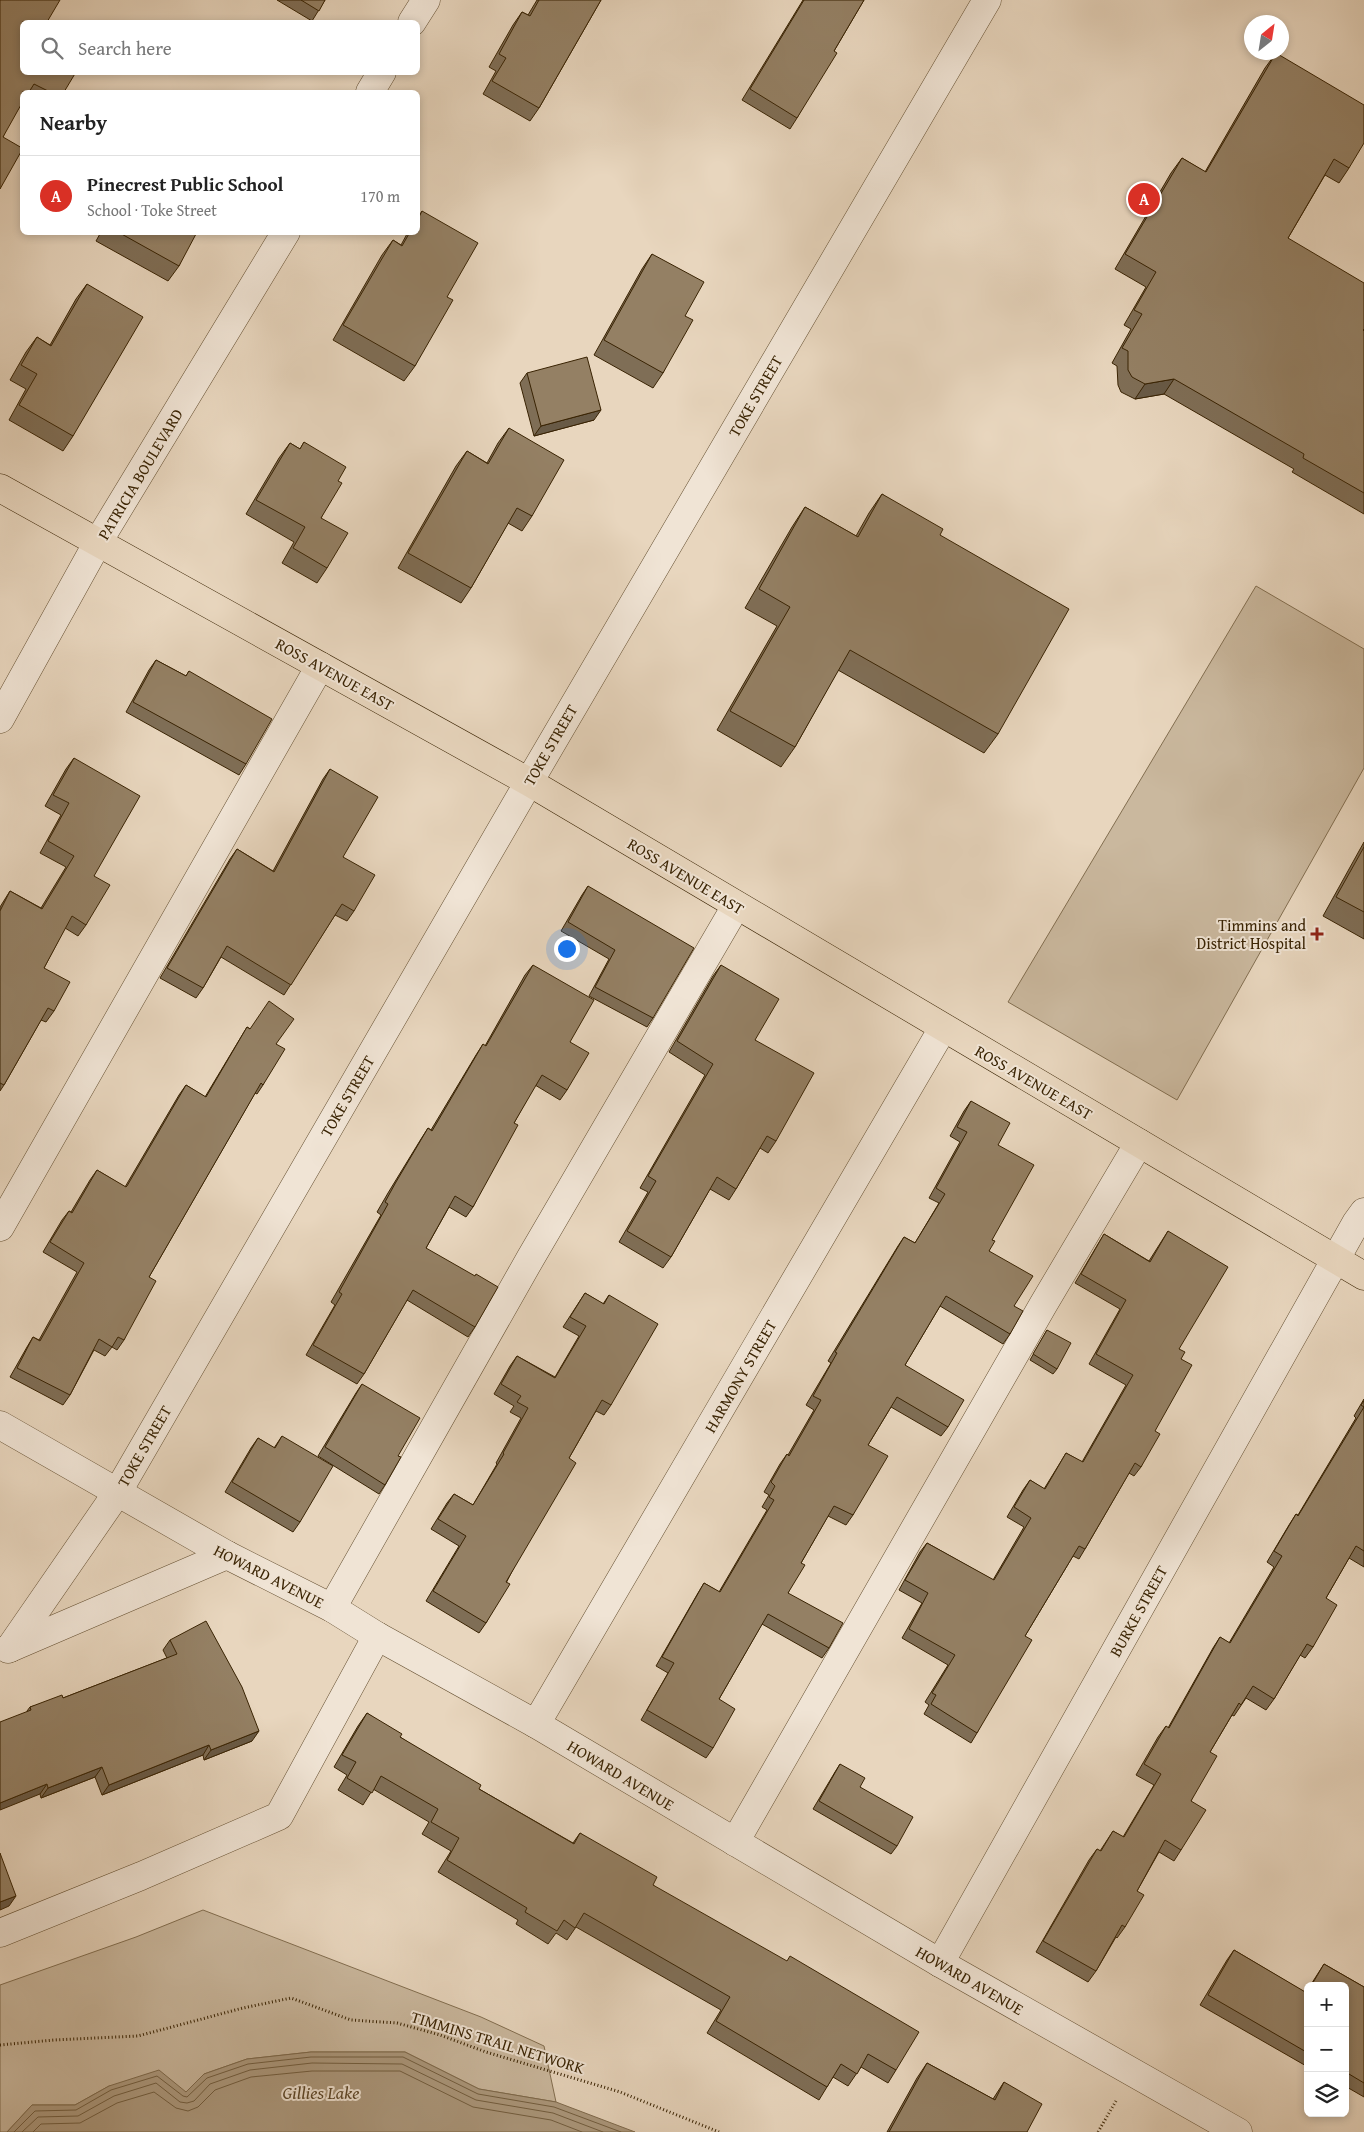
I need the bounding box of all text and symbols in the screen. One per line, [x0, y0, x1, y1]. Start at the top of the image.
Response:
north arrow [1244, 15, 1289, 60]
search box [20, 20, 420, 75]
icon: search [38, 34, 66, 62]
text: Search here [78, 34, 172, 62]
text: Nearby [40, 107, 107, 138]
text: Pinecrest Public School [87, 170, 283, 198]
pin: A [1128, 180, 1160, 218]
text: A [51, 184, 61, 208]
text: 170 m [360, 184, 400, 208]
text: School · Toke Street [87, 198, 217, 222]
street label: TOKE STREET [722, 351, 788, 441]
street label: PATRICIA BOULEVARD [91, 404, 189, 544]
street label: ROSS AVENUE EAST [271, 631, 399, 717]
street label: TOKE STREET [517, 700, 583, 790]
street label: ROSS AVENUE EAST [623, 832, 749, 920]
place label: Timmins and District Hospital [1196, 913, 1307, 955]
marker: Timmins and District Hospital [1310, 927, 1324, 941]
your location [554, 936, 580, 962]
street label: ROSS AVENUE EAST [971, 1039, 1097, 1125]
street label: TOKE STREET [314, 1051, 380, 1141]
street label: HARMONY STREET [698, 1315, 782, 1437]
street label: TOKE STREET [111, 1401, 177, 1491]
street label: HOWARD AVENUE [210, 1538, 328, 1614]
street label: BURKE STREET [1103, 1561, 1173, 1661]
street label: HOWARD AVENUE [563, 1734, 679, 1816]
street label: HOWARD AVENUE [912, 1939, 1028, 2021]
map controls [1304, 1982, 1349, 2117]
button: + [1304, 1982, 1349, 2027]
street label: TIMMINS TRAIL NETWORK [408, 2004, 588, 2080]
button: − [1304, 2027, 1349, 2072]
button: layers [1304, 2072, 1349, 2117]
water label: Gillies Lake [283, 2079, 359, 2106]

